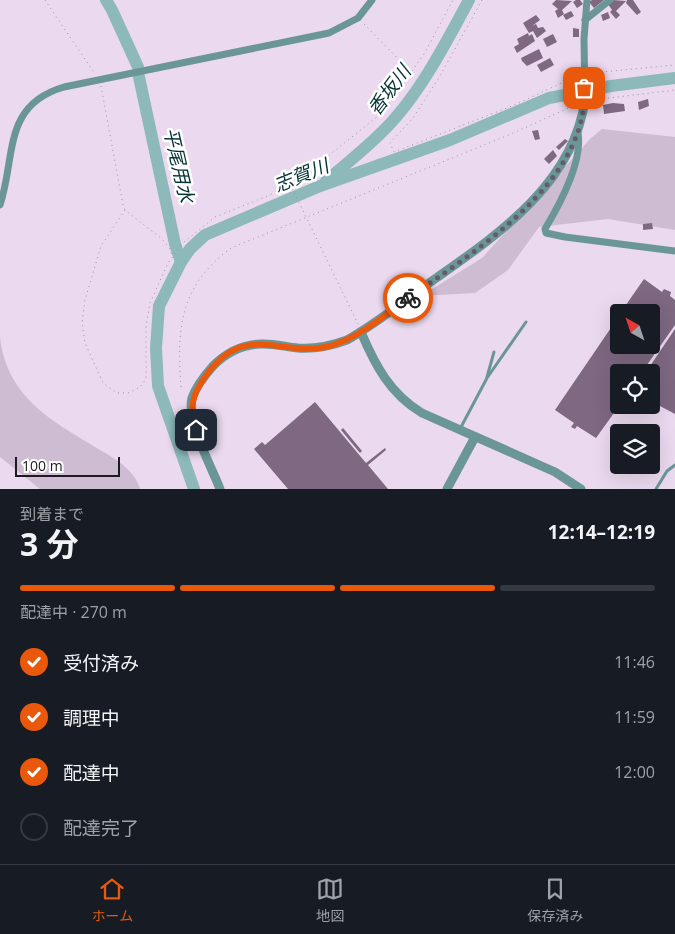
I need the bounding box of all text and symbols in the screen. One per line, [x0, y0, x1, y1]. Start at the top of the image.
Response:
water label: 香坂川 [361, 58, 418, 121]
pin [563, 67, 605, 109]
icon: bag [570, 74, 598, 102]
water label: 平尾用水 [158, 125, 201, 207]
water label: 志賀川 [270, 152, 334, 198]
courier [383, 273, 433, 323]
icon: bike [394, 284, 422, 312]
north arrow [610, 304, 660, 354]
map controls [610, 304, 660, 474]
button: locate [610, 364, 660, 414]
pin [175, 409, 217, 451]
icon: home [182, 416, 210, 444]
button: layers [610, 424, 660, 474]
scale bar [15, 454, 120, 477]
text: 100 m [22, 456, 63, 475]
text: 到着まで [20, 503, 84, 525]
text: 12:14–12:19 [548, 519, 655, 545]
text: 3 分 [20, 522, 79, 565]
text: 配達中 · 270 m [20, 601, 127, 623]
icon: check [20, 648, 48, 676]
text: 受付済み [63, 650, 139, 676]
text: 11:46 [614, 651, 655, 673]
icon: check [20, 703, 48, 731]
text: 調理中 [63, 705, 120, 731]
text: 11:59 [614, 706, 655, 728]
icon: check [20, 758, 48, 786]
text: 配達中 [63, 760, 120, 786]
text: 12:00 [614, 761, 655, 783]
text: 配達完了 [63, 815, 139, 841]
tab: ホーム [92, 875, 133, 925]
tab: 地図 [316, 875, 344, 925]
tab: 保存済み [527, 875, 583, 925]

